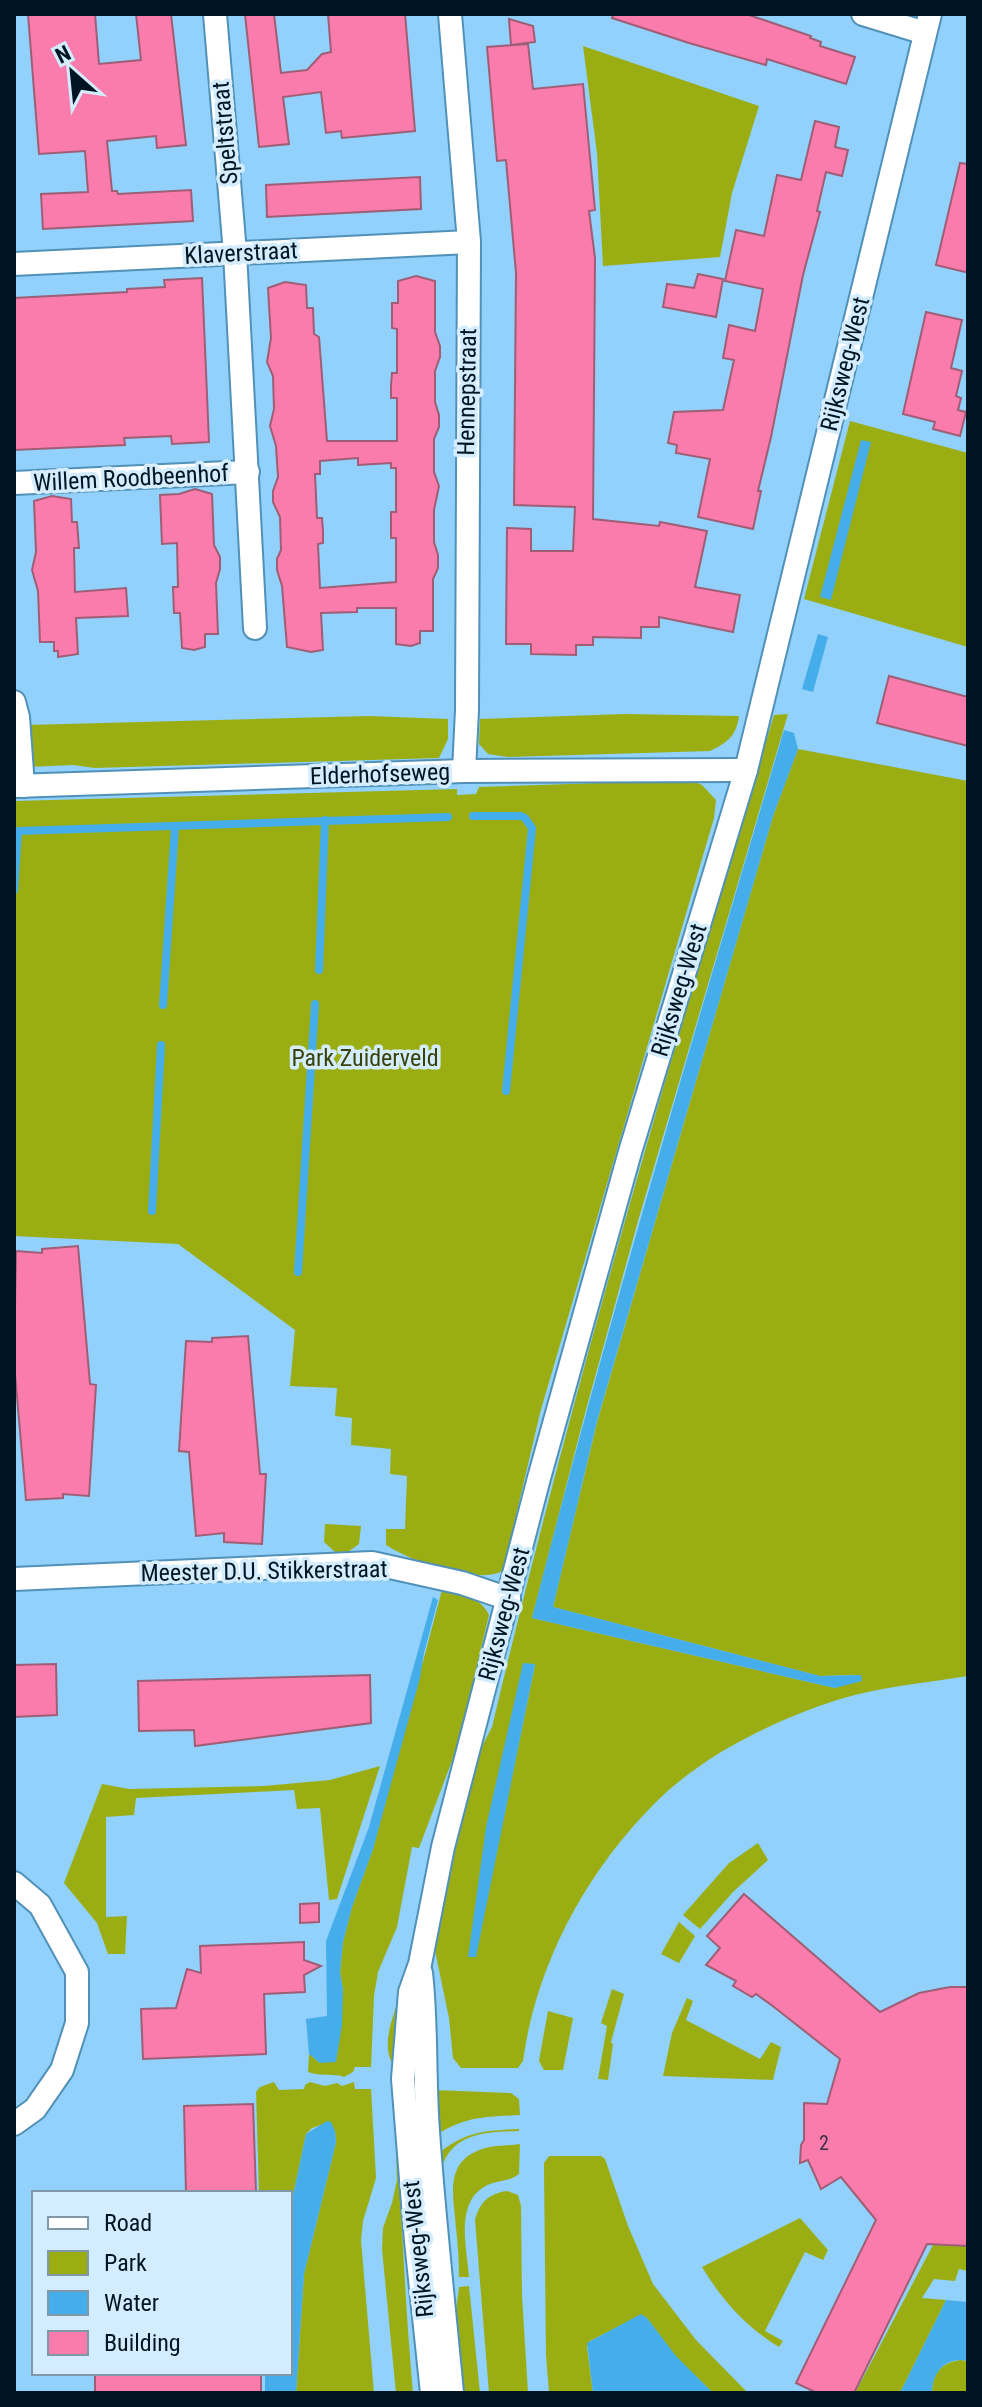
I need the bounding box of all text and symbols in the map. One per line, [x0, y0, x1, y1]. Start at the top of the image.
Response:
north arrow [32, 32, 112, 112]
text: N [51, 40, 75, 69]
street label: Speltstraat [207, 80, 243, 186]
street label: Klaverstraat [184, 236, 298, 270]
street label: Rijksweg-West [815, 294, 875, 434]
street label: Hennepstraat [452, 328, 482, 456]
street label: Willem Roodbeenhof [33, 459, 230, 497]
street label: Elderhofseweg [310, 758, 450, 790]
street label: Rijksweg-West [646, 920, 712, 1060]
park label: Park Zuiderveld [291, 1044, 439, 1072]
street label: Rijksweg-West [473, 1544, 535, 1684]
street label: Meester D.U. Stikkerstraat [140, 1555, 388, 1587]
house number: 2 [819, 2131, 829, 2155]
street label: Rijksweg-West [397, 2179, 439, 2319]
legend [32, 2191, 292, 2375]
text: Road [104, 2209, 152, 2237]
text: Park [104, 2249, 147, 2277]
text: Water [104, 2289, 159, 2317]
text: Building [104, 2329, 181, 2357]

